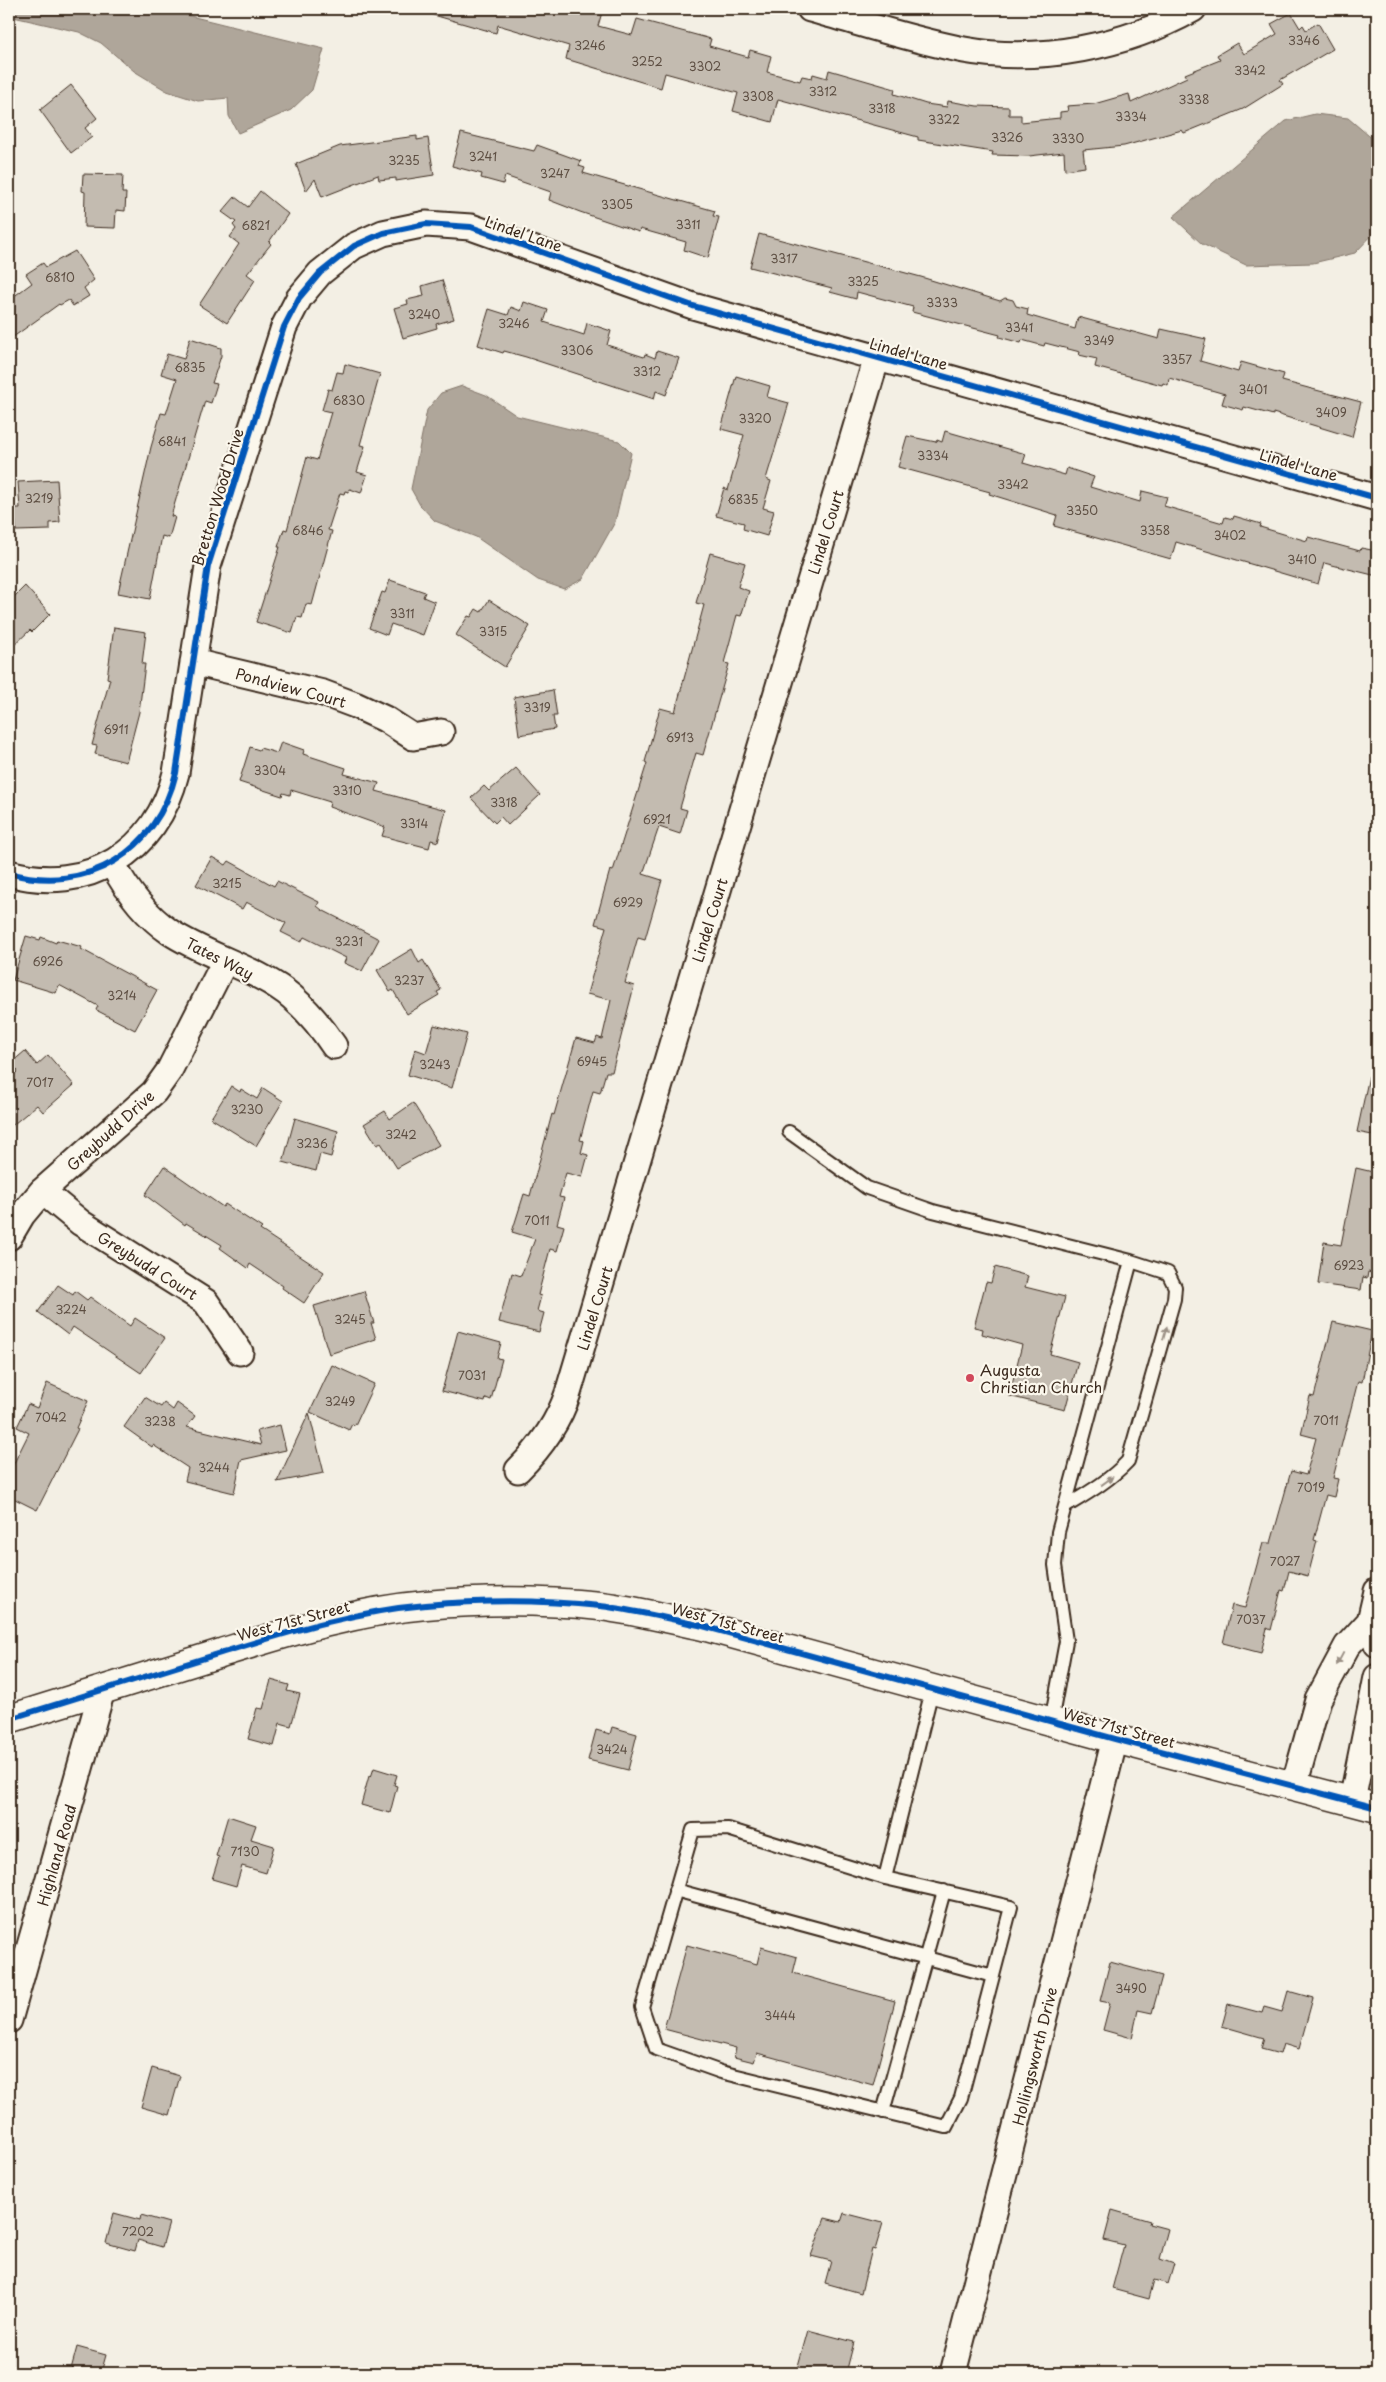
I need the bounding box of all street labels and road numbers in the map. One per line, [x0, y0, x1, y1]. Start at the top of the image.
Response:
street label: Lindel Lane [482, 209, 566, 257]
street label: Lindel Lane [867, 331, 951, 375]
street label: Bretton Wood Drive [185, 425, 249, 569]
street label: Lindel Lane [1257, 442, 1341, 486]
street label: Lindel Court [801, 487, 849, 577]
street label: Pondview Court [233, 661, 349, 713]
street label: Lindel Court [685, 875, 733, 965]
street label: Tates Way [182, 931, 258, 985]
street label: Greybudd Drive [61, 1084, 159, 1176]
street label: Greybudd Court [93, 1225, 203, 1305]
street label: Lindel Court [570, 1263, 618, 1353]
street label: West 71st Street [234, 1594, 352, 1646]
street label: West 71st Street [669, 1596, 787, 1648]
street label: West 71st Street [1060, 1701, 1178, 1753]
street label: Highland Road [30, 1801, 82, 1909]
street label: Hollingsworth Drive [1006, 1984, 1062, 2128]

